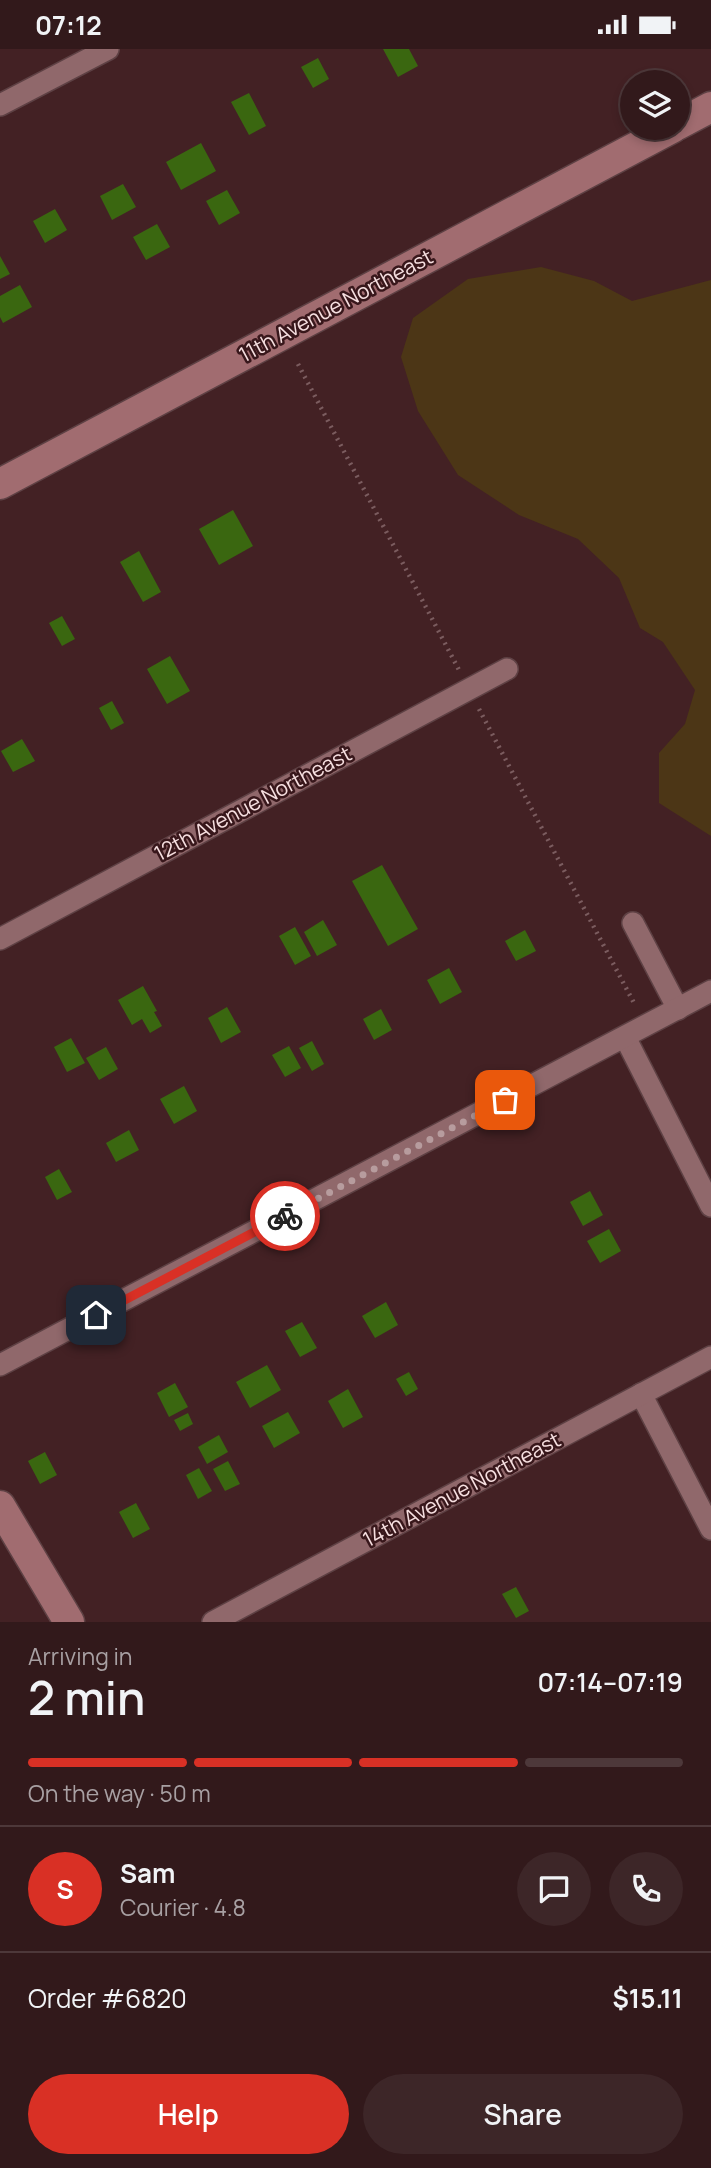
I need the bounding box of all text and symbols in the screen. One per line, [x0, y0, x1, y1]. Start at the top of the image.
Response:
text: 07:12 [35, 7, 102, 43]
map controls [620, 70, 690, 140]
button: layers [620, 70, 690, 140]
street label: 11th Avenue Northeast [234, 242, 437, 368]
street label: 12th Avenue Northeast [149, 739, 356, 867]
pin [475, 1070, 535, 1130]
icon: bag [486, 1081, 524, 1119]
courier [250, 1181, 320, 1251]
icon: bike [266, 1197, 304, 1235]
pin [66, 1285, 126, 1345]
icon: home [77, 1296, 115, 1334]
street label: 14th Avenue Northeast [358, 1425, 565, 1553]
text: Arriving in [28, 1640, 133, 1672]
text: 07:14–07:19 [538, 1664, 683, 1700]
text: 2 min [28, 1666, 145, 1729]
text: On the way · 50 m [28, 1777, 211, 1809]
button: chat [517, 1852, 591, 1926]
button: phone [609, 1852, 683, 1926]
text: Sam [120, 1855, 175, 1891]
text: S [56, 1871, 74, 1907]
text: Courier · 4.8 [120, 1891, 246, 1923]
text: Order #6820 [28, 1980, 187, 2016]
text: $15.11 [613, 1980, 683, 2016]
button: Help [28, 2074, 349, 2154]
button: Share [363, 2074, 683, 2154]

